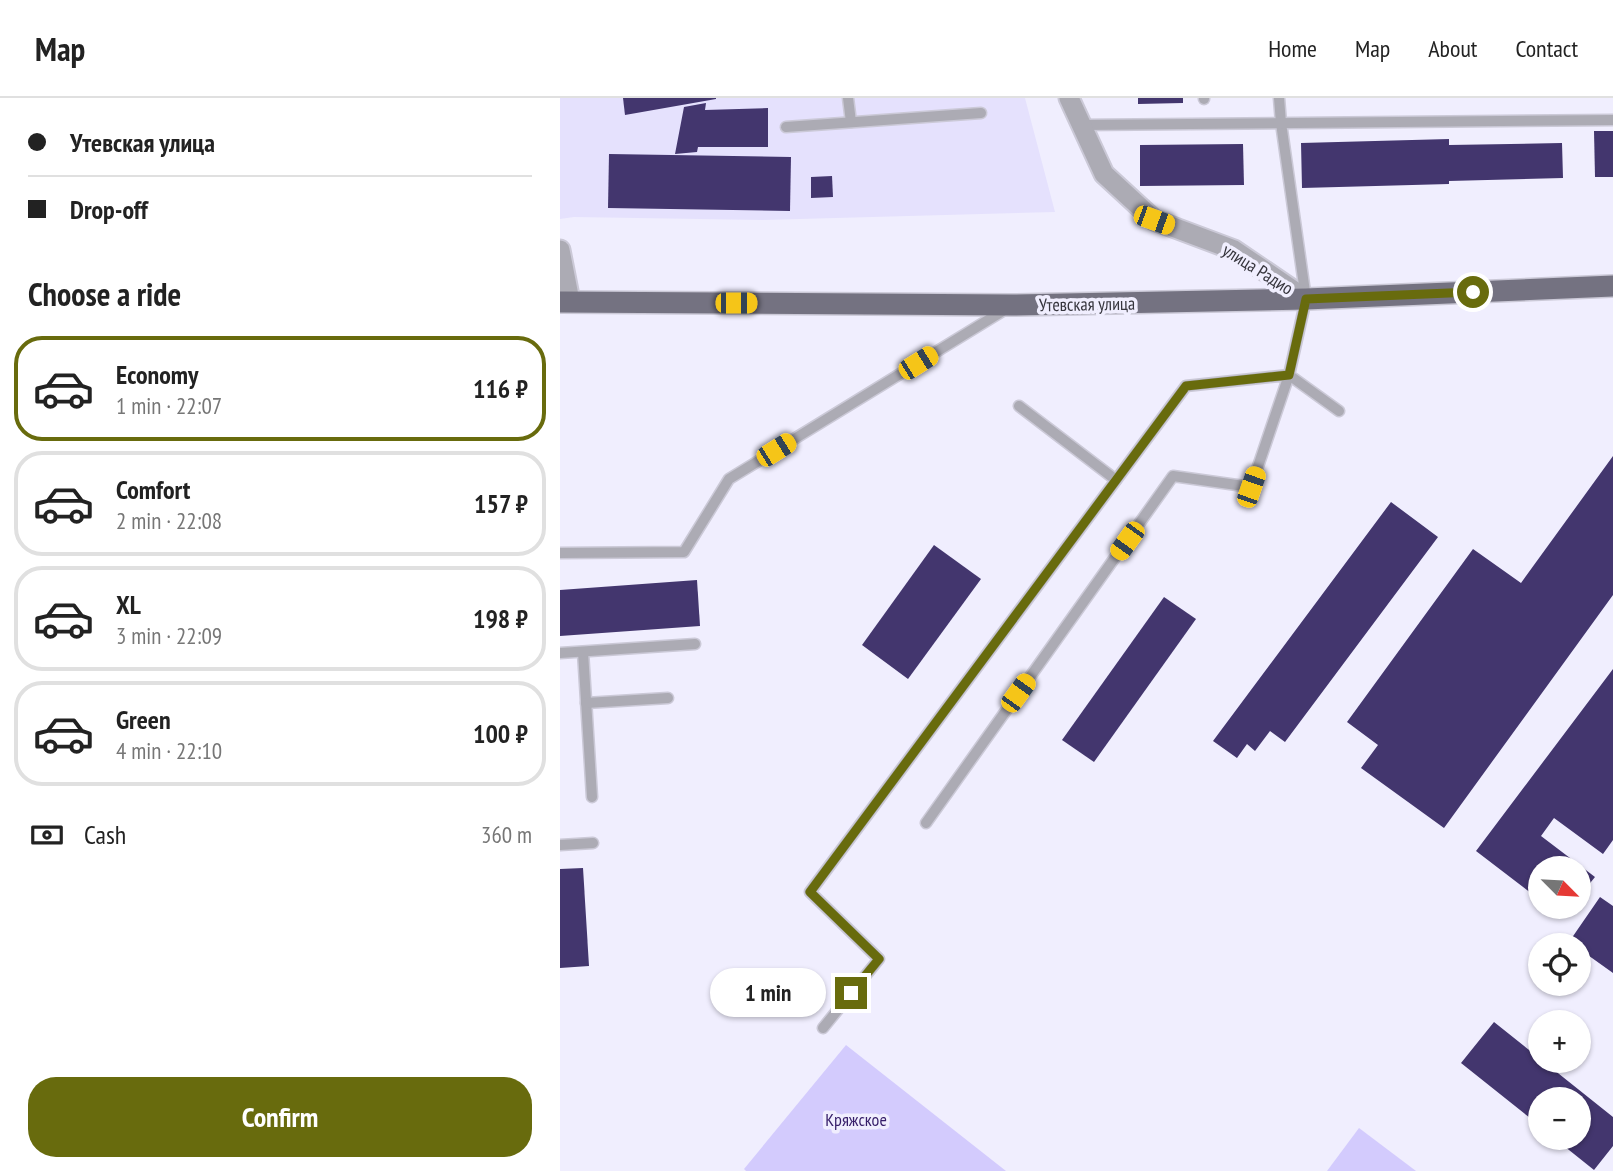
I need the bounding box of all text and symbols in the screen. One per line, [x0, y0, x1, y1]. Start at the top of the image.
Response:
text: Map [35, 27, 85, 70]
text: Home [1268, 33, 1317, 64]
text: Map [1355, 33, 1390, 64]
text: About [1428, 33, 1477, 64]
text: Contact [1515, 33, 1578, 64]
text: Утевская улица [70, 126, 215, 159]
text: Drop-off [70, 193, 148, 226]
car [1131, 203, 1178, 237]
street label: улица Радио [1218, 238, 1298, 300]
text: Choose a ride [28, 273, 181, 315]
route start [1457, 276, 1489, 308]
street label: Утевская улица [1039, 292, 1135, 316]
car [716, 293, 758, 314]
car [895, 343, 942, 383]
icon: car [32, 357, 95, 420]
text: Economy [116, 358, 198, 391]
text: 116 ₽ [473, 372, 528, 405]
text: 1 min · 22:07 [116, 391, 222, 420]
car [753, 430, 800, 470]
car [1235, 464, 1268, 510]
icon: car [32, 472, 95, 535]
text: Comfort [116, 473, 190, 506]
text: 157 ₽ [474, 487, 528, 520]
text: 2 min · 22:08 [116, 506, 222, 535]
car [1107, 518, 1148, 564]
icon: car [32, 587, 95, 650]
text: XL [116, 588, 141, 621]
text: 198 ₽ [473, 602, 528, 635]
text: 3 min · 22:09 [116, 621, 222, 650]
car [998, 670, 1039, 716]
icon: car [32, 702, 95, 765]
text: Green [116, 703, 171, 736]
text: 100 ₽ [473, 717, 528, 750]
text: 4 min · 22:10 [116, 736, 222, 765]
icon: cash [28, 816, 66, 854]
text: Cash [84, 818, 126, 851]
text: 360 m [481, 820, 532, 849]
north arrow [1528, 856, 1591, 919]
map controls [1528, 856, 1591, 1150]
button: locate [1528, 933, 1591, 996]
callout: 1 min [711, 968, 826, 1018]
route end [835, 977, 867, 1009]
text: 1 min [745, 978, 791, 1007]
button: + [1528, 1010, 1591, 1073]
button: Confirm [28, 1077, 532, 1157]
button: − [1528, 1087, 1591, 1150]
park label: Кряжское [825, 1108, 887, 1131]

